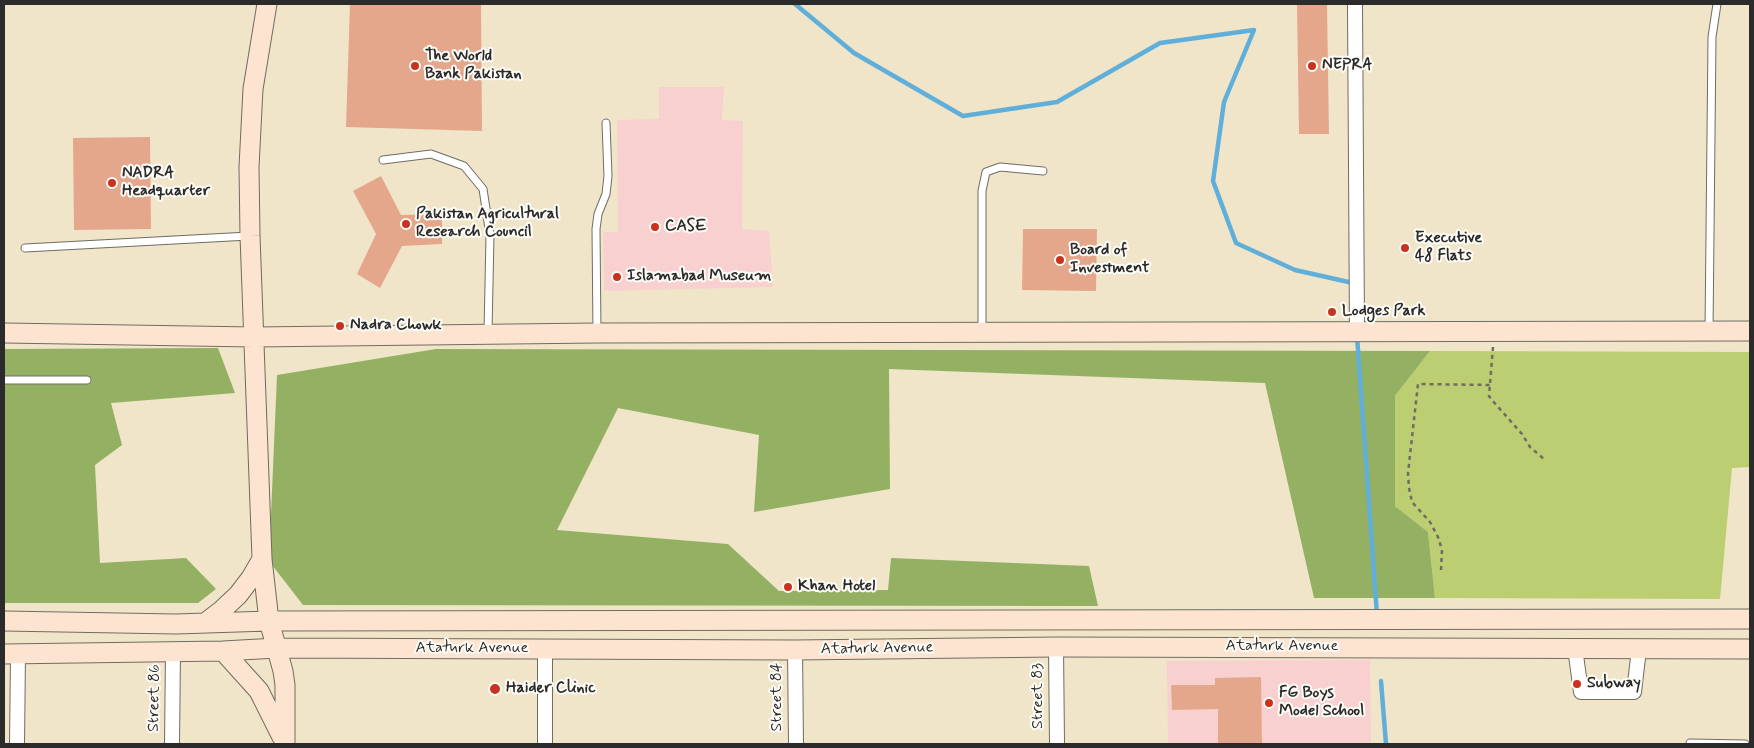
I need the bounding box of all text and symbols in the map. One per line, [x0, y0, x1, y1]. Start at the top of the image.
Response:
place label: The World Bank Pakistan [425, 47, 522, 85]
place label: NEPRA [1322, 56, 1372, 76]
marker: The World Bank Pakistan [409, 60, 421, 72]
marker: NEPRA [1306, 60, 1318, 72]
place label: NADRA Headquarter [122, 164, 210, 202]
marker: NADRA Headquarter [106, 177, 118, 189]
place label: Pakistan Agricultural Research Council [416, 205, 559, 243]
place label: CASE [665, 217, 706, 237]
marker: Pakistan Agricultural Research Council [400, 218, 412, 230]
marker: CASE [649, 221, 661, 233]
place label: Executive 48 Flats [1415, 229, 1482, 267]
place label: Board of Investment [1070, 241, 1150, 279]
marker: Executive 48 Flats [1399, 242, 1411, 254]
marker: Board of Investment [1054, 254, 1066, 266]
place label: Islamabad Museum [627, 267, 771, 287]
marker: Islamabad Museum [611, 271, 623, 283]
place label: Lodges Park [1342, 302, 1425, 322]
marker: Lodges Park [1326, 306, 1338, 318]
place label: Nadra Chowk [350, 316, 442, 336]
marker: Nadra Chowk [334, 320, 346, 332]
place label: Khan Hotel [798, 577, 875, 597]
marker: Khan Hotel [782, 581, 794, 593]
street label: Ataturk Avenue [1226, 637, 1338, 657]
street label: Ataturk Avenue [820, 638, 934, 660]
street label: Ataturk Avenue [416, 639, 528, 659]
street label: Street 84 [768, 663, 788, 731]
street label: Street 83 [1029, 663, 1049, 729]
street label: Street 86 [145, 664, 165, 732]
place label: Subway [1587, 674, 1641, 694]
marker: Subway [1571, 678, 1583, 690]
place label: Haider Clinic [506, 679, 596, 699]
marker: Haider Clinic [488, 682, 502, 696]
place label: FG Boys Model School [1279, 684, 1364, 722]
marker: FG Boys Model School [1263, 697, 1275, 709]

